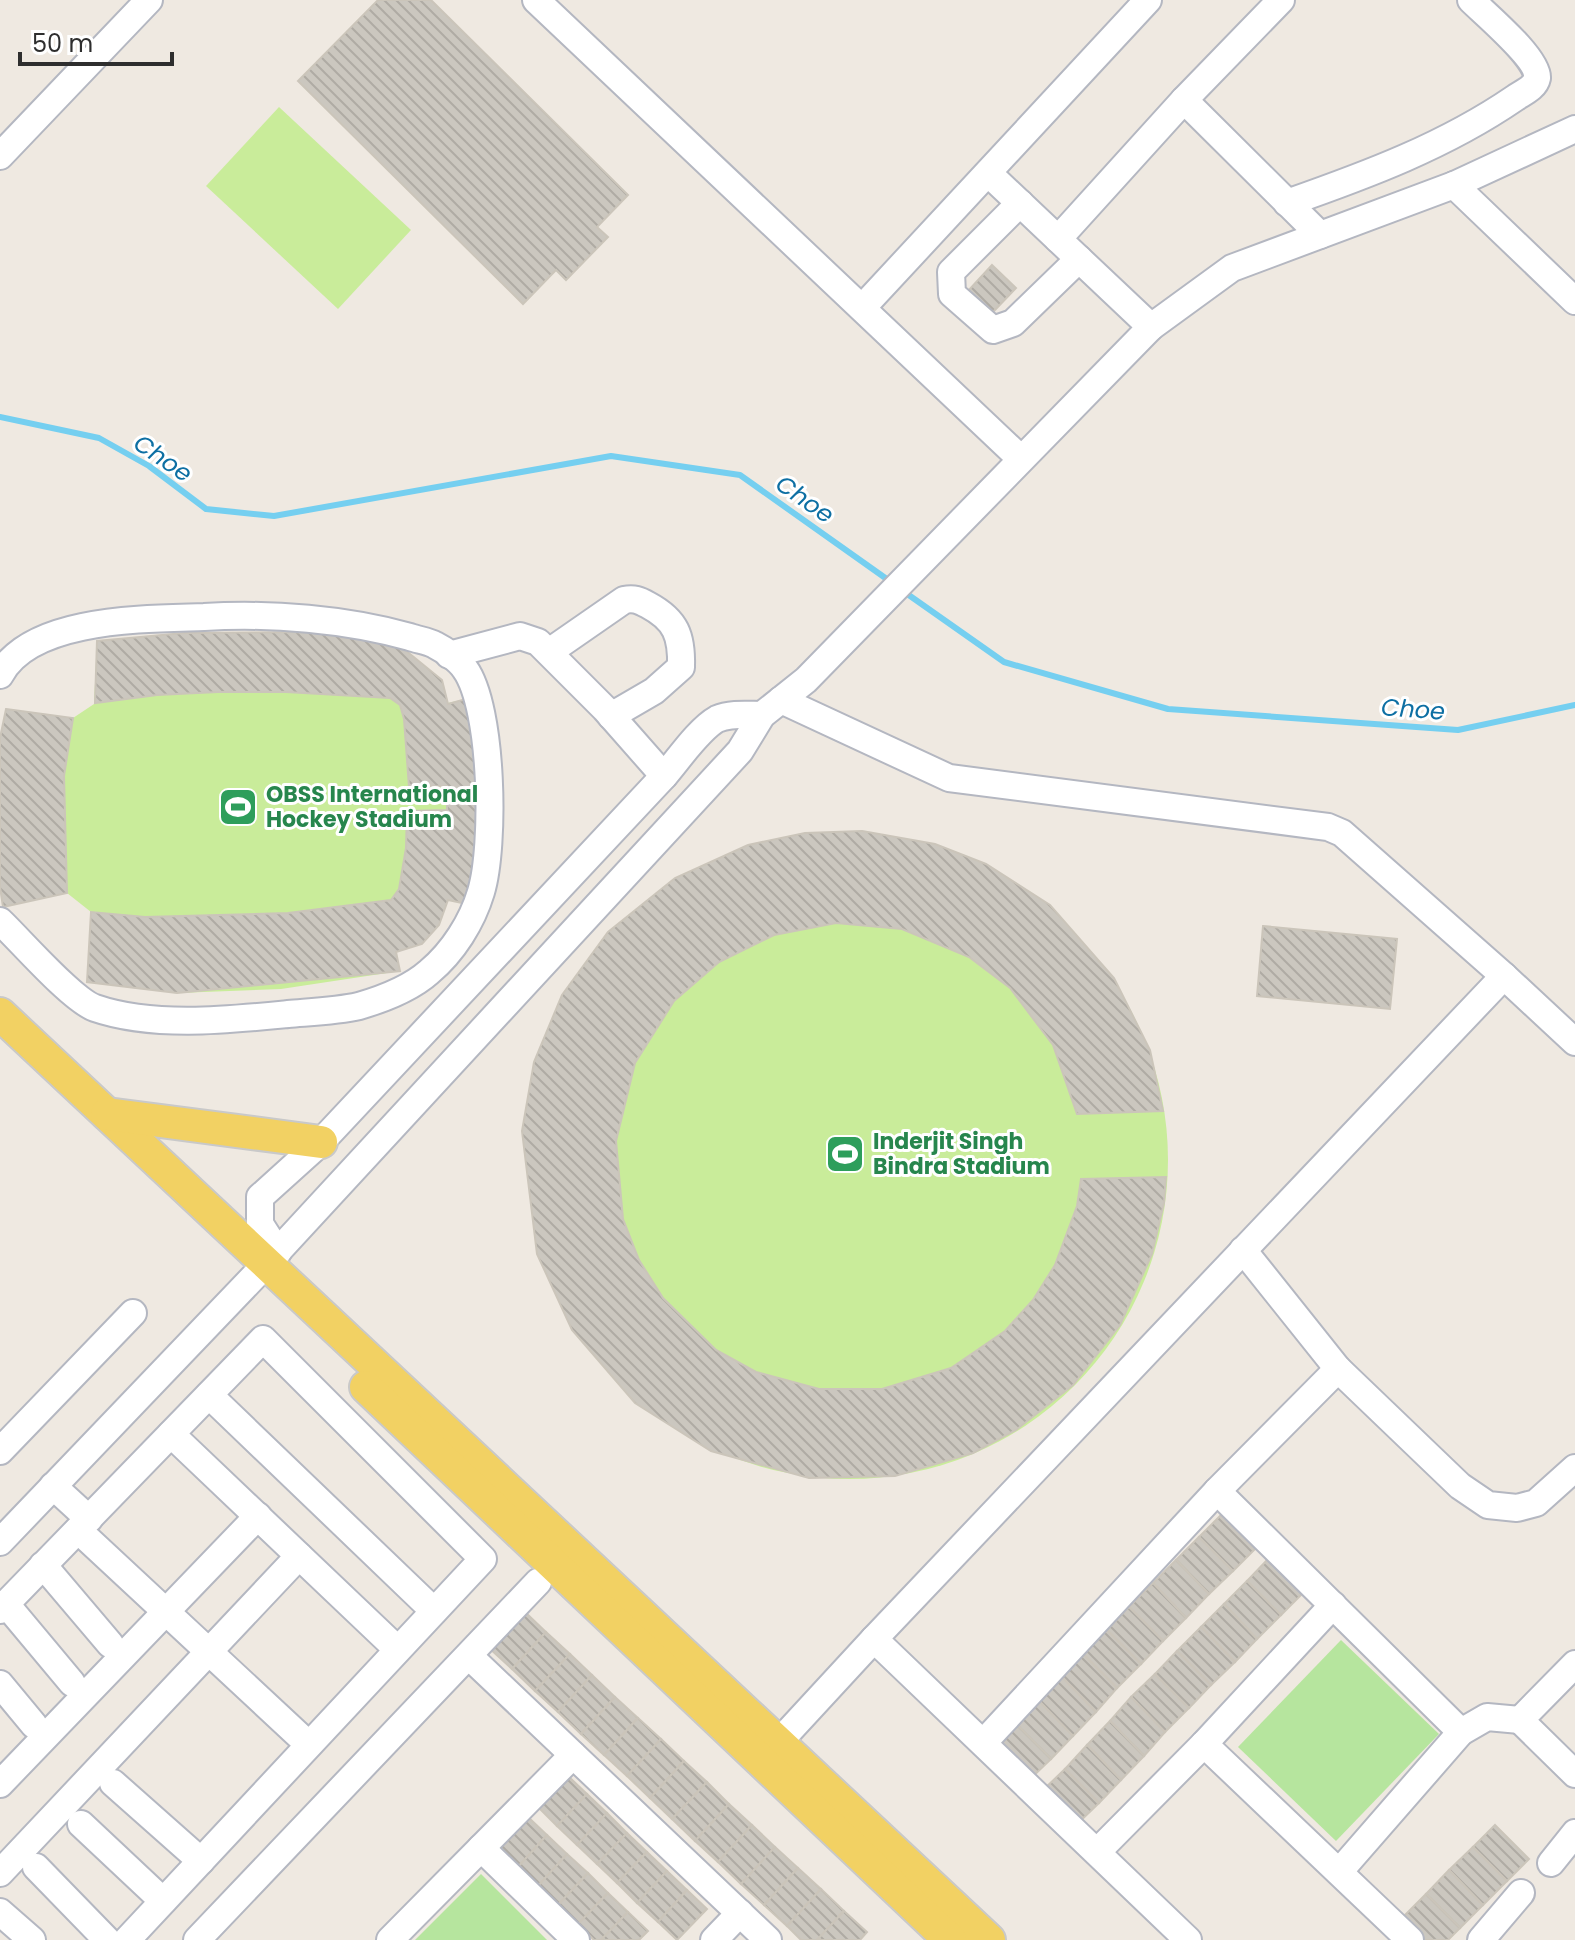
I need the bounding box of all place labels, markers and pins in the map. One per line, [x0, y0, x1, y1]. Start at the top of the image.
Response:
place label: OBSS International Hockey Stadium [266, 779, 478, 835]
sports icon: OBSS International Hockey Stadium [217, 786, 259, 828]
place label: Inderjit Singh Bindra Stadium [873, 1126, 1050, 1182]
sports icon: Inderjit Singh Bindra Stadium [824, 1133, 866, 1175]

